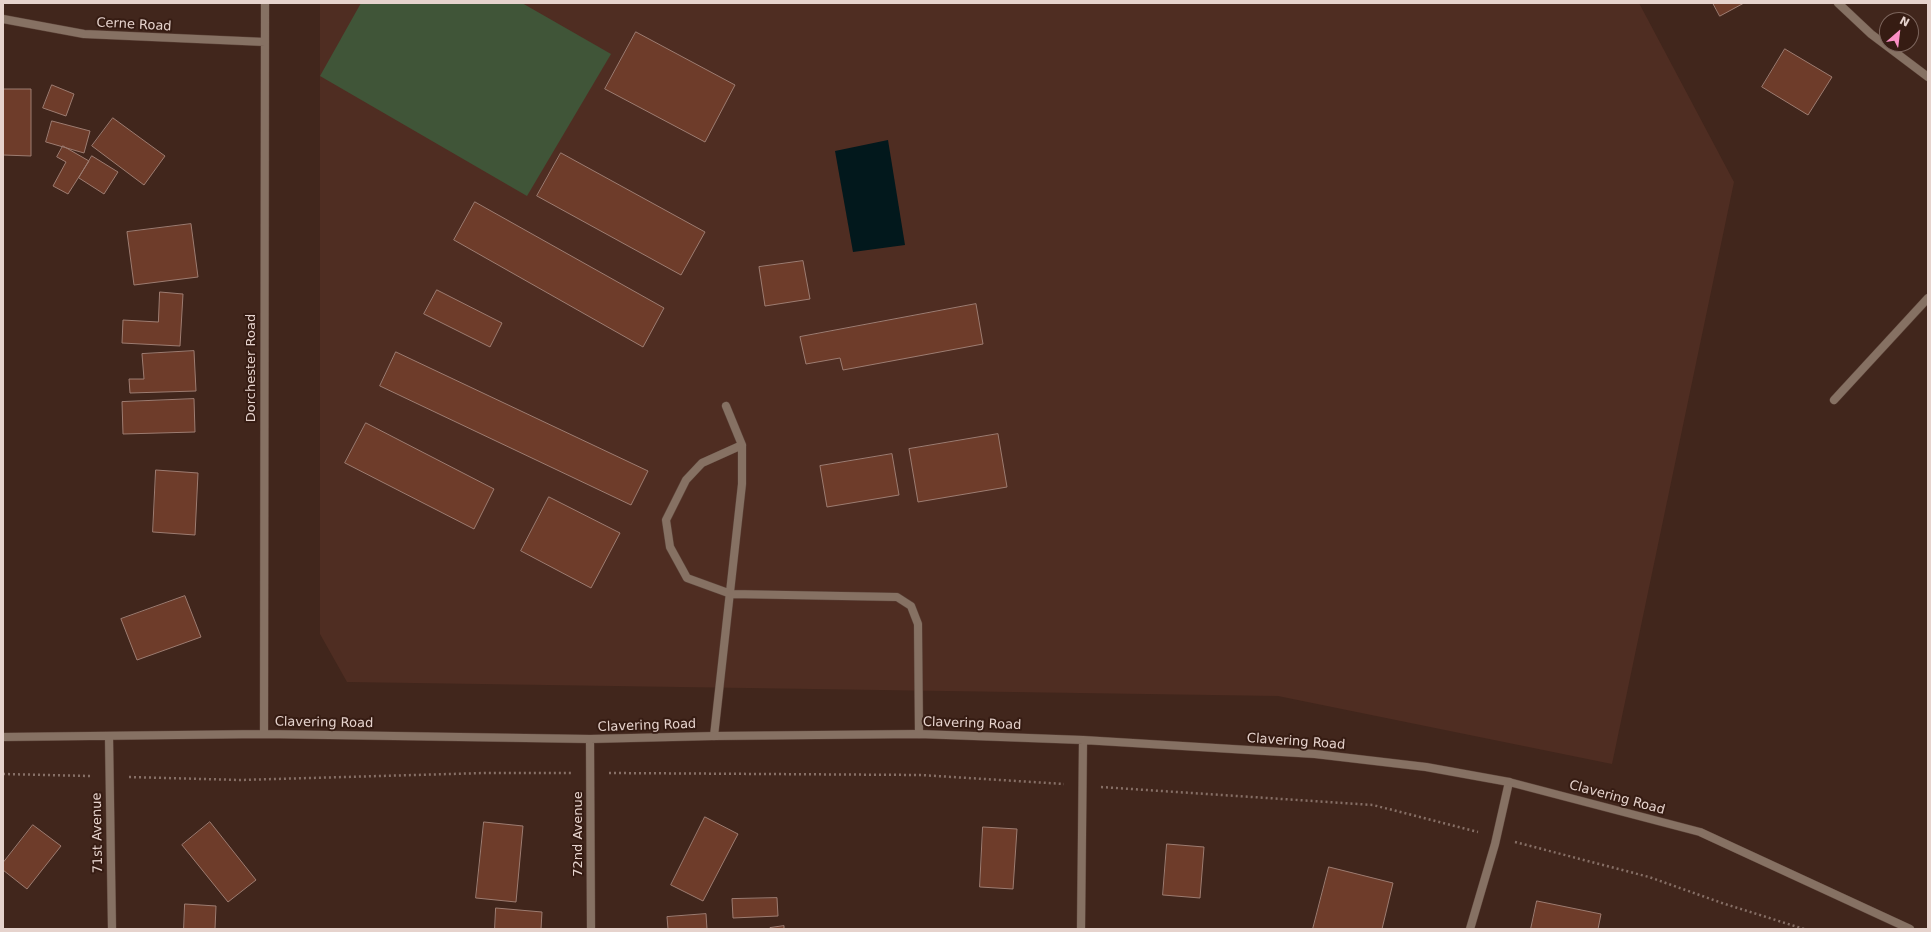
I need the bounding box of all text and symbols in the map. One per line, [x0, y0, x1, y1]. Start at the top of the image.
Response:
north arrow [1879, 12, 1919, 52]
text: N [1897, 14, 1912, 30]
street label: Cerne Road [96, 15, 172, 35]
street label: Dorchester Road [244, 314, 260, 422]
street label: Clavering Road [275, 714, 373, 732]
street label: Clavering Road [922, 714, 1022, 734]
street label: Clavering Road [597, 716, 697, 736]
street label: Clavering Road [1246, 731, 1346, 753]
street label: Clavering Road [1567, 778, 1667, 818]
street label: 72nd Avenue [571, 791, 587, 877]
street label: 71st Avenue [89, 792, 107, 874]

